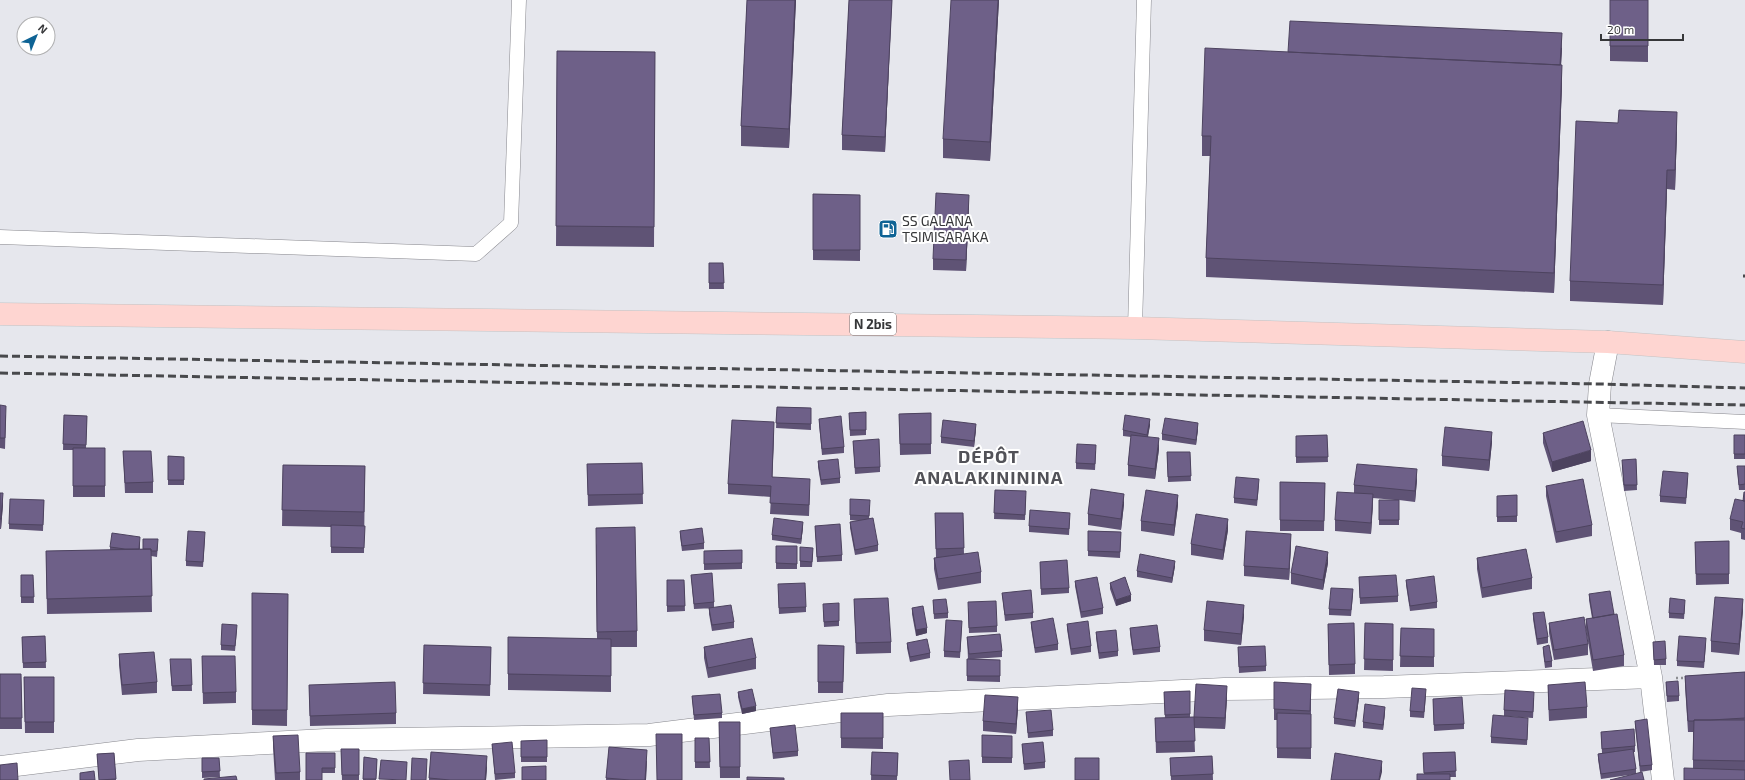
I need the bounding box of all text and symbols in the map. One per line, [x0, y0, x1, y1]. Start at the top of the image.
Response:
north arrow [16, 16, 56, 56]
scale bar [1601, 16, 1683, 42]
text: N [36, 21, 51, 36]
text: 20 m [1607, 22, 1634, 36]
place label: SS GALANA TSIMISARAKA [902, 212, 989, 245]
fuel station icon: SS GALANA TSIMISARAKA [877, 218, 899, 240]
road number: N 2bis [850, 313, 896, 335]
district label: DÉPÔT ANALAKINININA [915, 445, 1063, 488]

